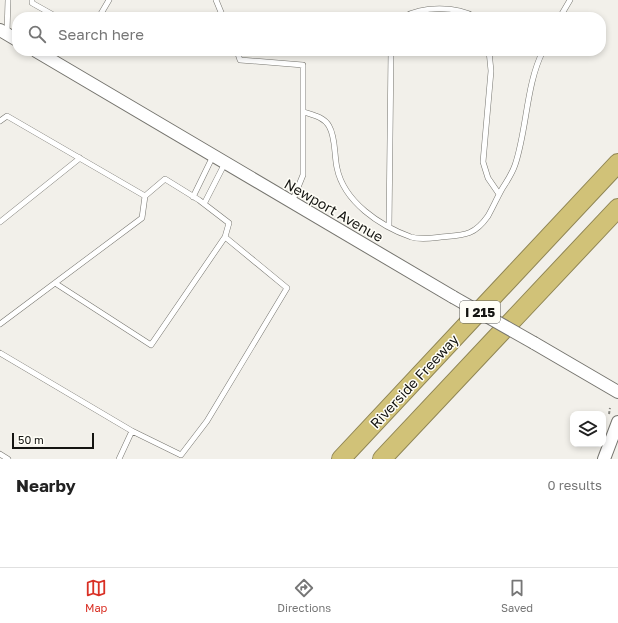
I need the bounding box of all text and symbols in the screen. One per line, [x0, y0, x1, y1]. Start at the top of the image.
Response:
search box [12, 12, 606, 56]
icon: search [26, 23, 48, 45]
text: Search here [58, 25, 144, 43]
street label: Newport Avenue [282, 175, 386, 245]
road number: I 215 [460, 301, 500, 323]
street label: Riverside Freeway [366, 330, 462, 431]
map controls [570, 411, 606, 447]
button: layers [570, 411, 606, 447]
scale bar [12, 431, 94, 450]
text: 50 m [18, 433, 44, 446]
text: Nearby [16, 475, 76, 496]
text: 0 results [547, 477, 602, 493]
tab: Map [85, 577, 107, 614]
tab: Directions [277, 577, 331, 614]
tab: Saved [501, 577, 533, 614]

